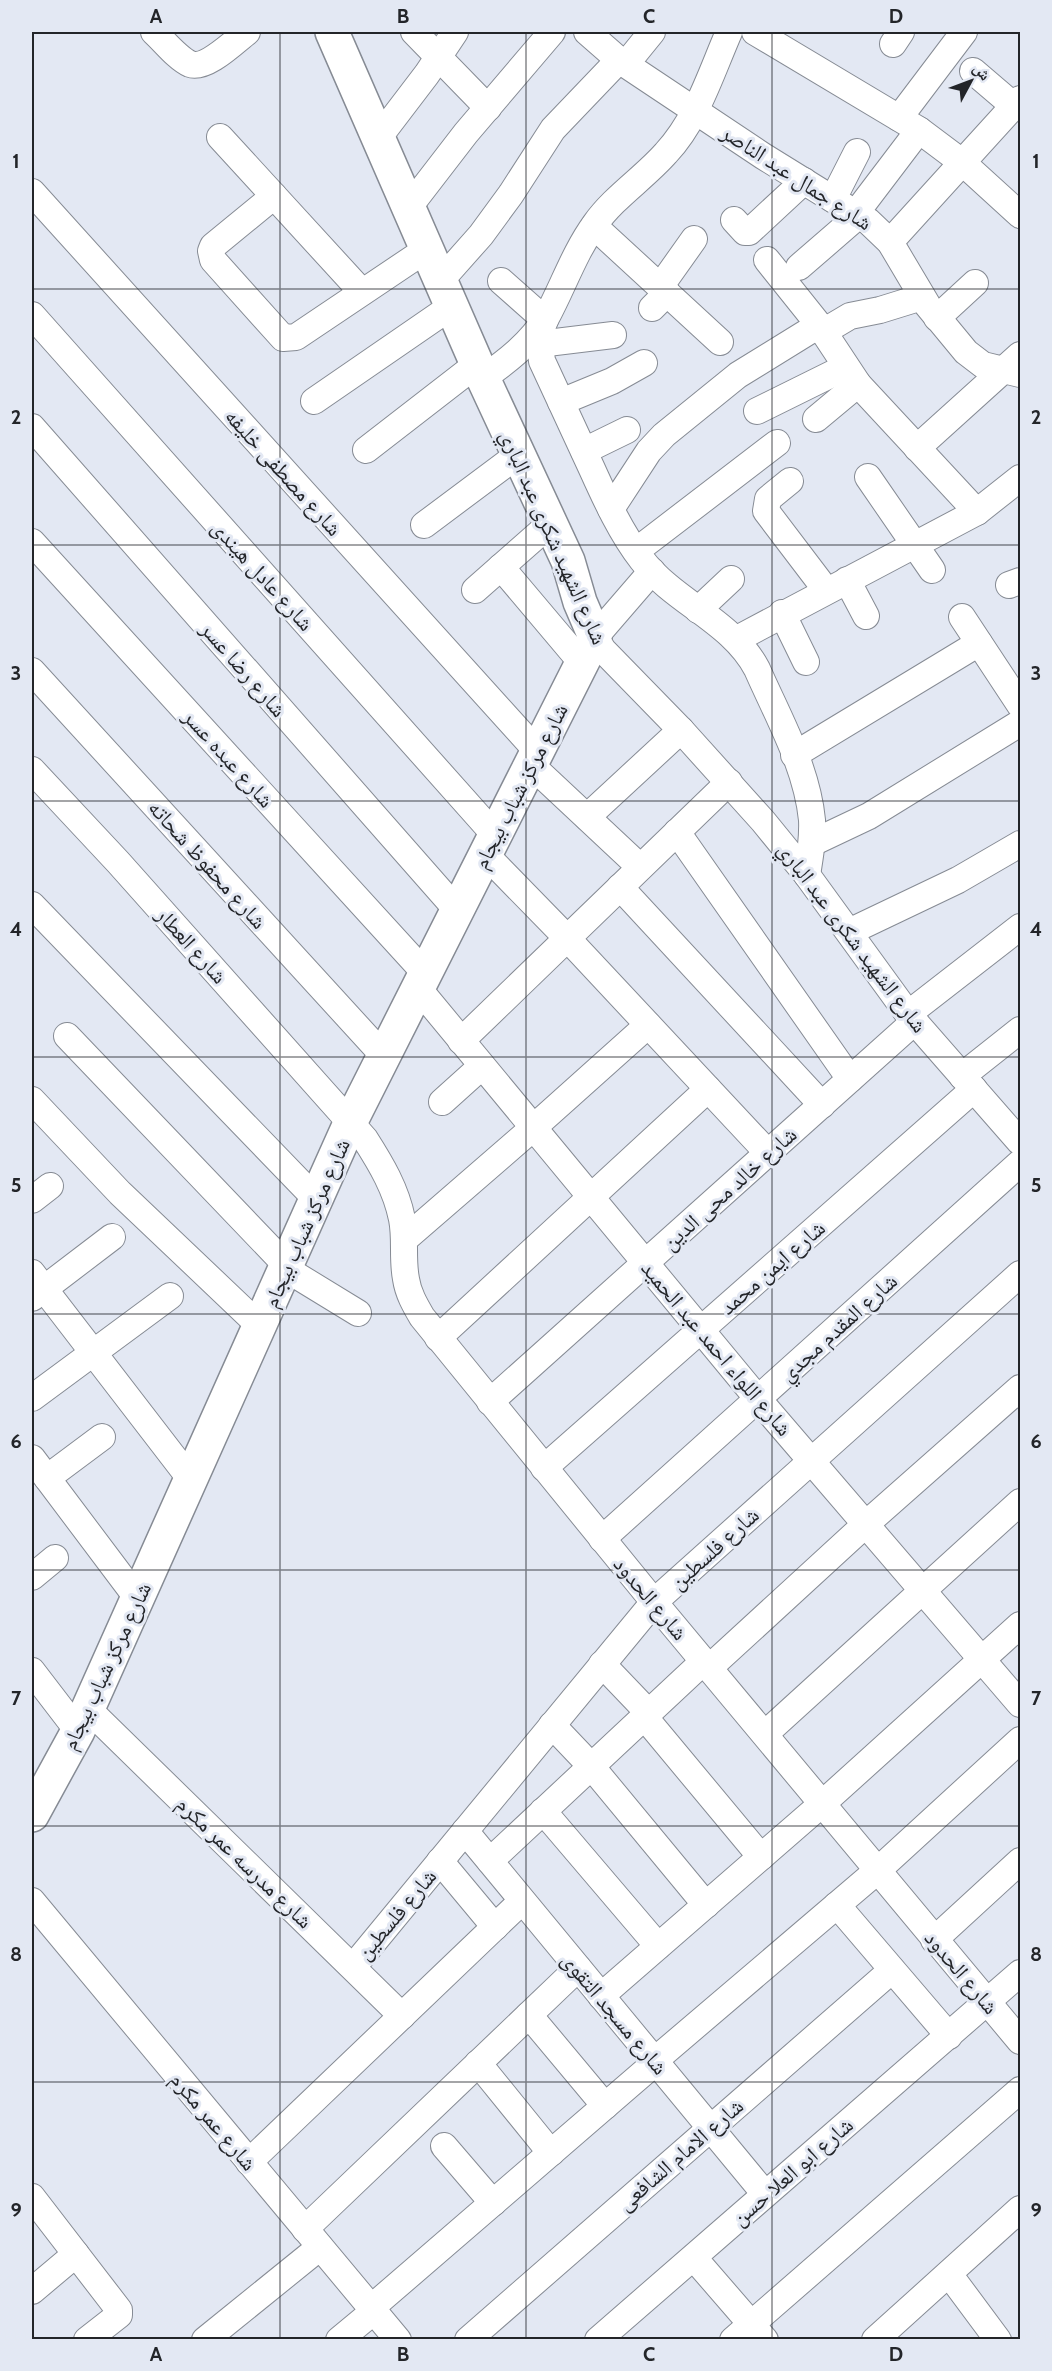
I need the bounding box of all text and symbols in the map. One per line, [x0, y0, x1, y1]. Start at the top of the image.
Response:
text: A [150, 4, 163, 28]
text: B [397, 4, 409, 28]
text: C [643, 4, 655, 28]
text: D [889, 4, 903, 28]
north arrow [941, 51, 1001, 111]
text: ش [969, 59, 995, 84]
street label: شارع جمال عبد الناصر [715, 118, 877, 236]
text: 1 [12, 149, 20, 173]
text: 1 [1032, 149, 1040, 173]
street label: شارع مصطفى خليفه [219, 403, 348, 542]
text: 2 [11, 405, 21, 429]
text: 2 [1031, 405, 1041, 429]
street label: شارع الشهيد شكرى عبد الباري [491, 426, 613, 650]
street label: شارع عادل هيندى [206, 514, 320, 636]
street label: شارع رضا عسر [194, 615, 292, 723]
text: 3 [11, 661, 21, 685]
text: 3 [1031, 661, 1041, 685]
street label: شارع مركز شباب بيجام [467, 699, 575, 874]
street label: شارع عبده عسر [177, 703, 280, 813]
street label: شارع محفوظ شحاته [143, 794, 273, 934]
street label: شارع الشهيد شكرى عبد الباري [769, 837, 933, 1040]
street label: شارع العطار [150, 901, 233, 989]
text: 4 [10, 917, 22, 941]
text: 4 [1030, 917, 1042, 941]
street label: شارع خالد محى الدين [656, 1121, 802, 1256]
street label: شارع مركز شباب بيجام [257, 1135, 357, 1312]
text: 5 [11, 1173, 21, 1197]
text: 5 [1031, 1173, 1041, 1197]
street label: شارع ايمن محمد [714, 1214, 830, 1320]
street label: شارع اللواء احمد عبد الحميد [635, 1255, 798, 1442]
street label: شارع المقدم مجدي [774, 1267, 905, 1390]
text: 6 [10, 1429, 22, 1453]
text: 6 [1030, 1429, 1042, 1453]
street label: شارع فلسطين [664, 1501, 764, 1595]
street label: شارع الحدود [608, 1551, 693, 1646]
street label: شارع مركز شباب بيجام [56, 1578, 158, 1755]
text: 7 [11, 1686, 22, 1710]
text: 7 [1031, 1686, 1042, 1710]
street label: شارع مدرسه عمر مكرم [170, 1791, 318, 1935]
street label: شارع فلسطين [350, 1863, 442, 1965]
street label: شارع الحدود [919, 1925, 1004, 2020]
text: 8 [10, 1942, 22, 1966]
text: 8 [1030, 1942, 1042, 1966]
street label: شارع مسجد التقوى [556, 1947, 674, 2080]
street label: شارع عمر مكرم [164, 2066, 263, 2177]
street label: شارع الامام الشافعى [612, 2092, 750, 2217]
street label: شارع ابو العلا حسن [726, 2111, 859, 2231]
text: 9 [10, 2198, 22, 2222]
text: 9 [1030, 2198, 1042, 2222]
text: A [150, 2342, 163, 2366]
text: B [397, 2342, 409, 2366]
text: C [643, 2342, 655, 2366]
text: D [889, 2342, 903, 2366]

